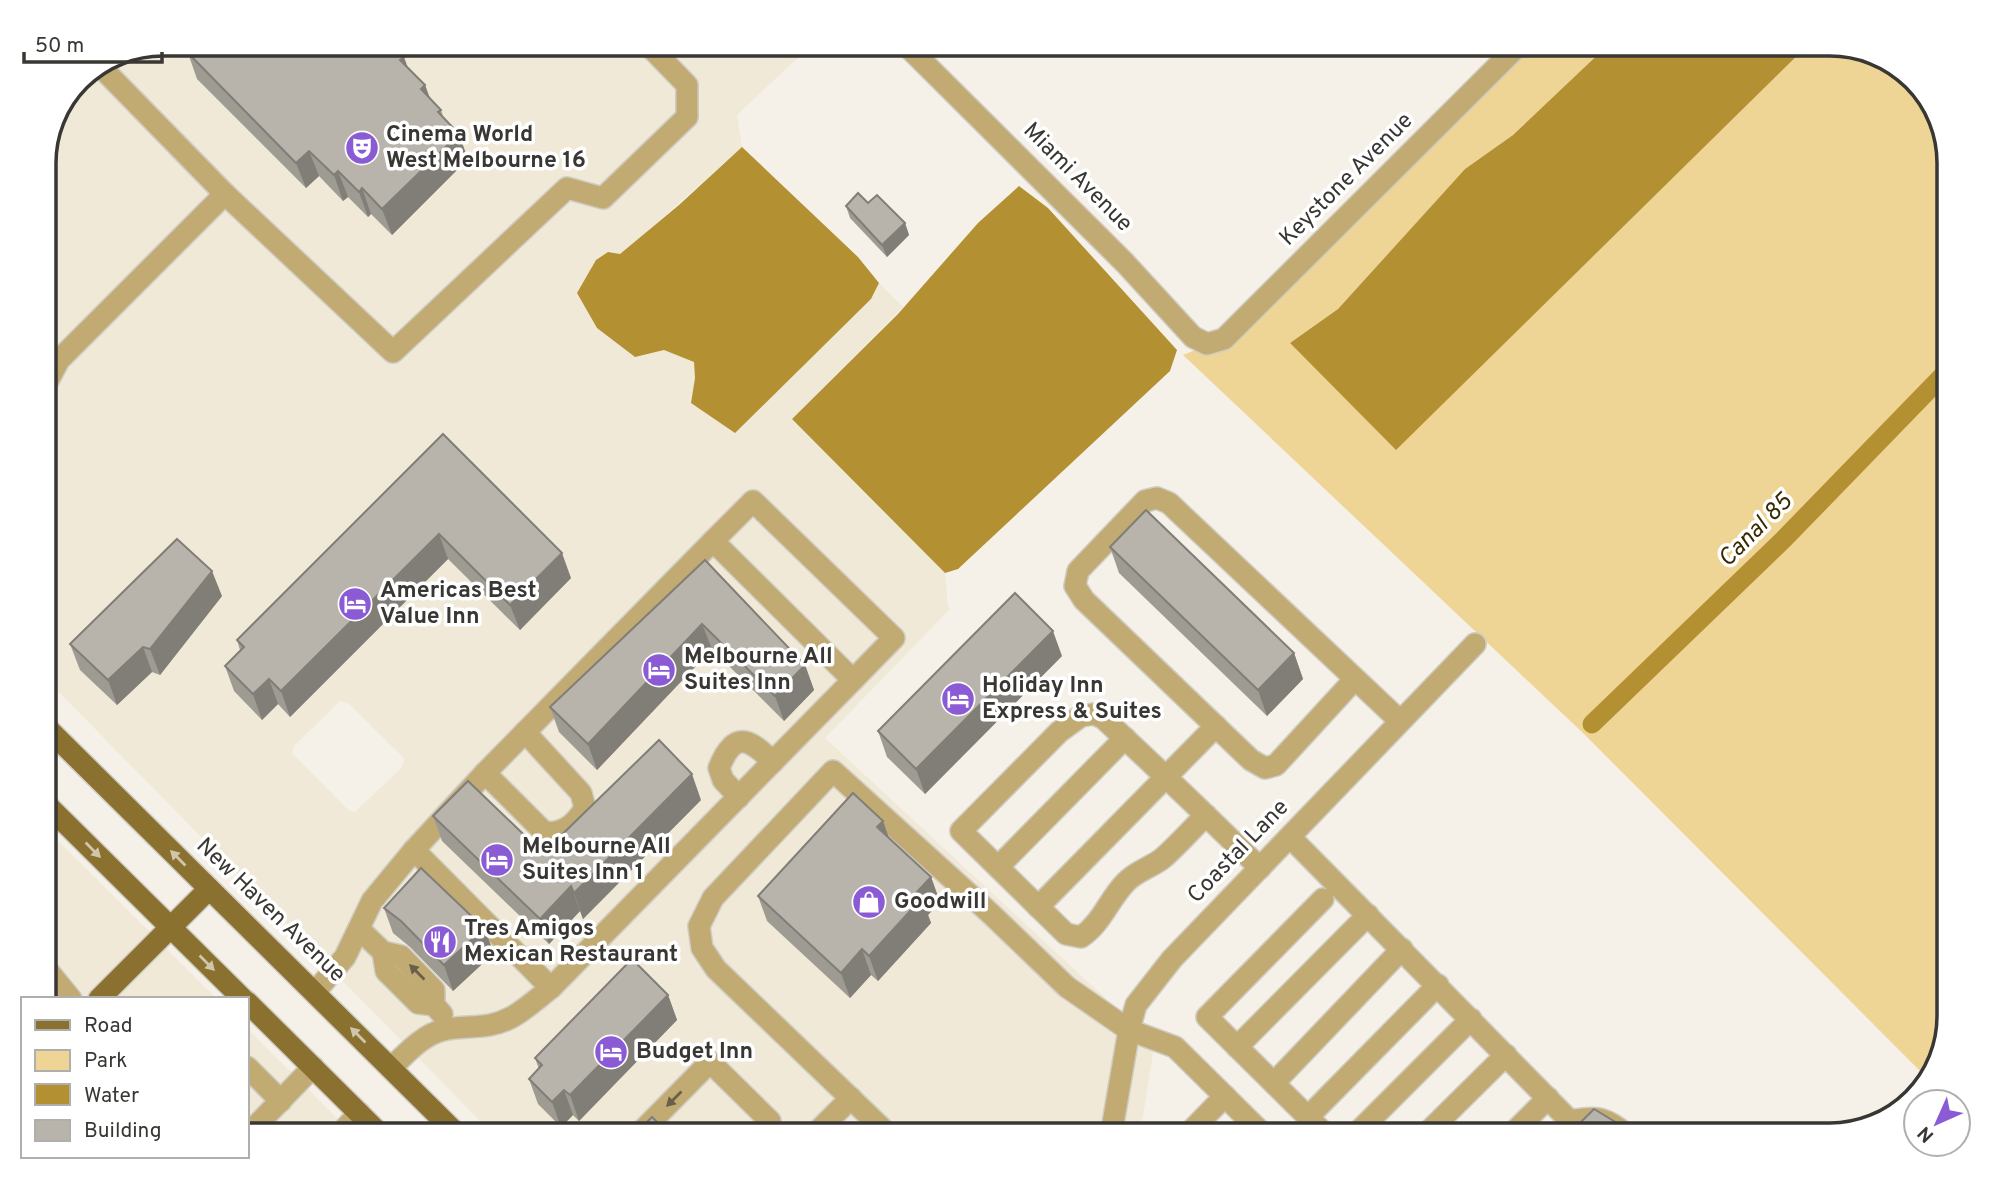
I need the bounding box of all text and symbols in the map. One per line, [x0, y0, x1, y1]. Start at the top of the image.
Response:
scale bar [24, 21, 163, 65]
text: 50 m [35, 33, 84, 60]
street label: Keystone Avenue [1274, 107, 1420, 253]
street label: Miami Avenue [1016, 117, 1138, 239]
place label: Cinema World West Melbourne 16 [386, 121, 586, 176]
theatre icon: Cinema World West Melbourne 16 [343, 129, 381, 167]
water label: Canal 85 [1713, 487, 1800, 574]
place label: Americas Best Value Inn [380, 577, 536, 632]
hotel icon: Americas Best Value Inn [336, 585, 374, 623]
place label: Melbourne All Suites Inn [684, 643, 833, 698]
hotel icon: Melbourne All Suites Inn [640, 651, 678, 689]
place label: Holiday Inn Express & Suites [982, 672, 1162, 727]
hotel icon: Holiday Inn Express & Suites [939, 680, 977, 718]
street label: Coastal Lane [1182, 794, 1296, 910]
street label: New Haven Avenue [189, 832, 351, 990]
place label: Melbourne All Suites Inn 1 [522, 833, 671, 888]
one-way arrow [84, 841, 101, 858]
hotel icon: Melbourne All Suites Inn 1 [478, 841, 516, 879]
one-way arrow [170, 850, 187, 867]
shop icon: Goodwill [850, 883, 888, 921]
place label: Goodwill [894, 888, 986, 917]
place label: Tres Amigos Mexican Restaurant [464, 915, 678, 970]
restaurant icon: Tres Amigos Mexican Restaurant [421, 923, 459, 961]
one-way arrow [198, 954, 215, 970]
one-way arrow [409, 964, 425, 981]
legend [21, 997, 248, 1158]
text: Road [84, 1013, 133, 1040]
one-way arrow [350, 1027, 366, 1044]
hotel icon: Budget Inn [592, 1033, 630, 1071]
place label: Budget Inn [636, 1038, 753, 1067]
text: Park [84, 1048, 127, 1075]
text: Water [84, 1083, 139, 1110]
north arrow [1902, 1088, 1972, 1158]
one-way arrow [666, 1090, 683, 1106]
text: Building [84, 1118, 162, 1145]
text: N [1913, 1120, 1940, 1147]

